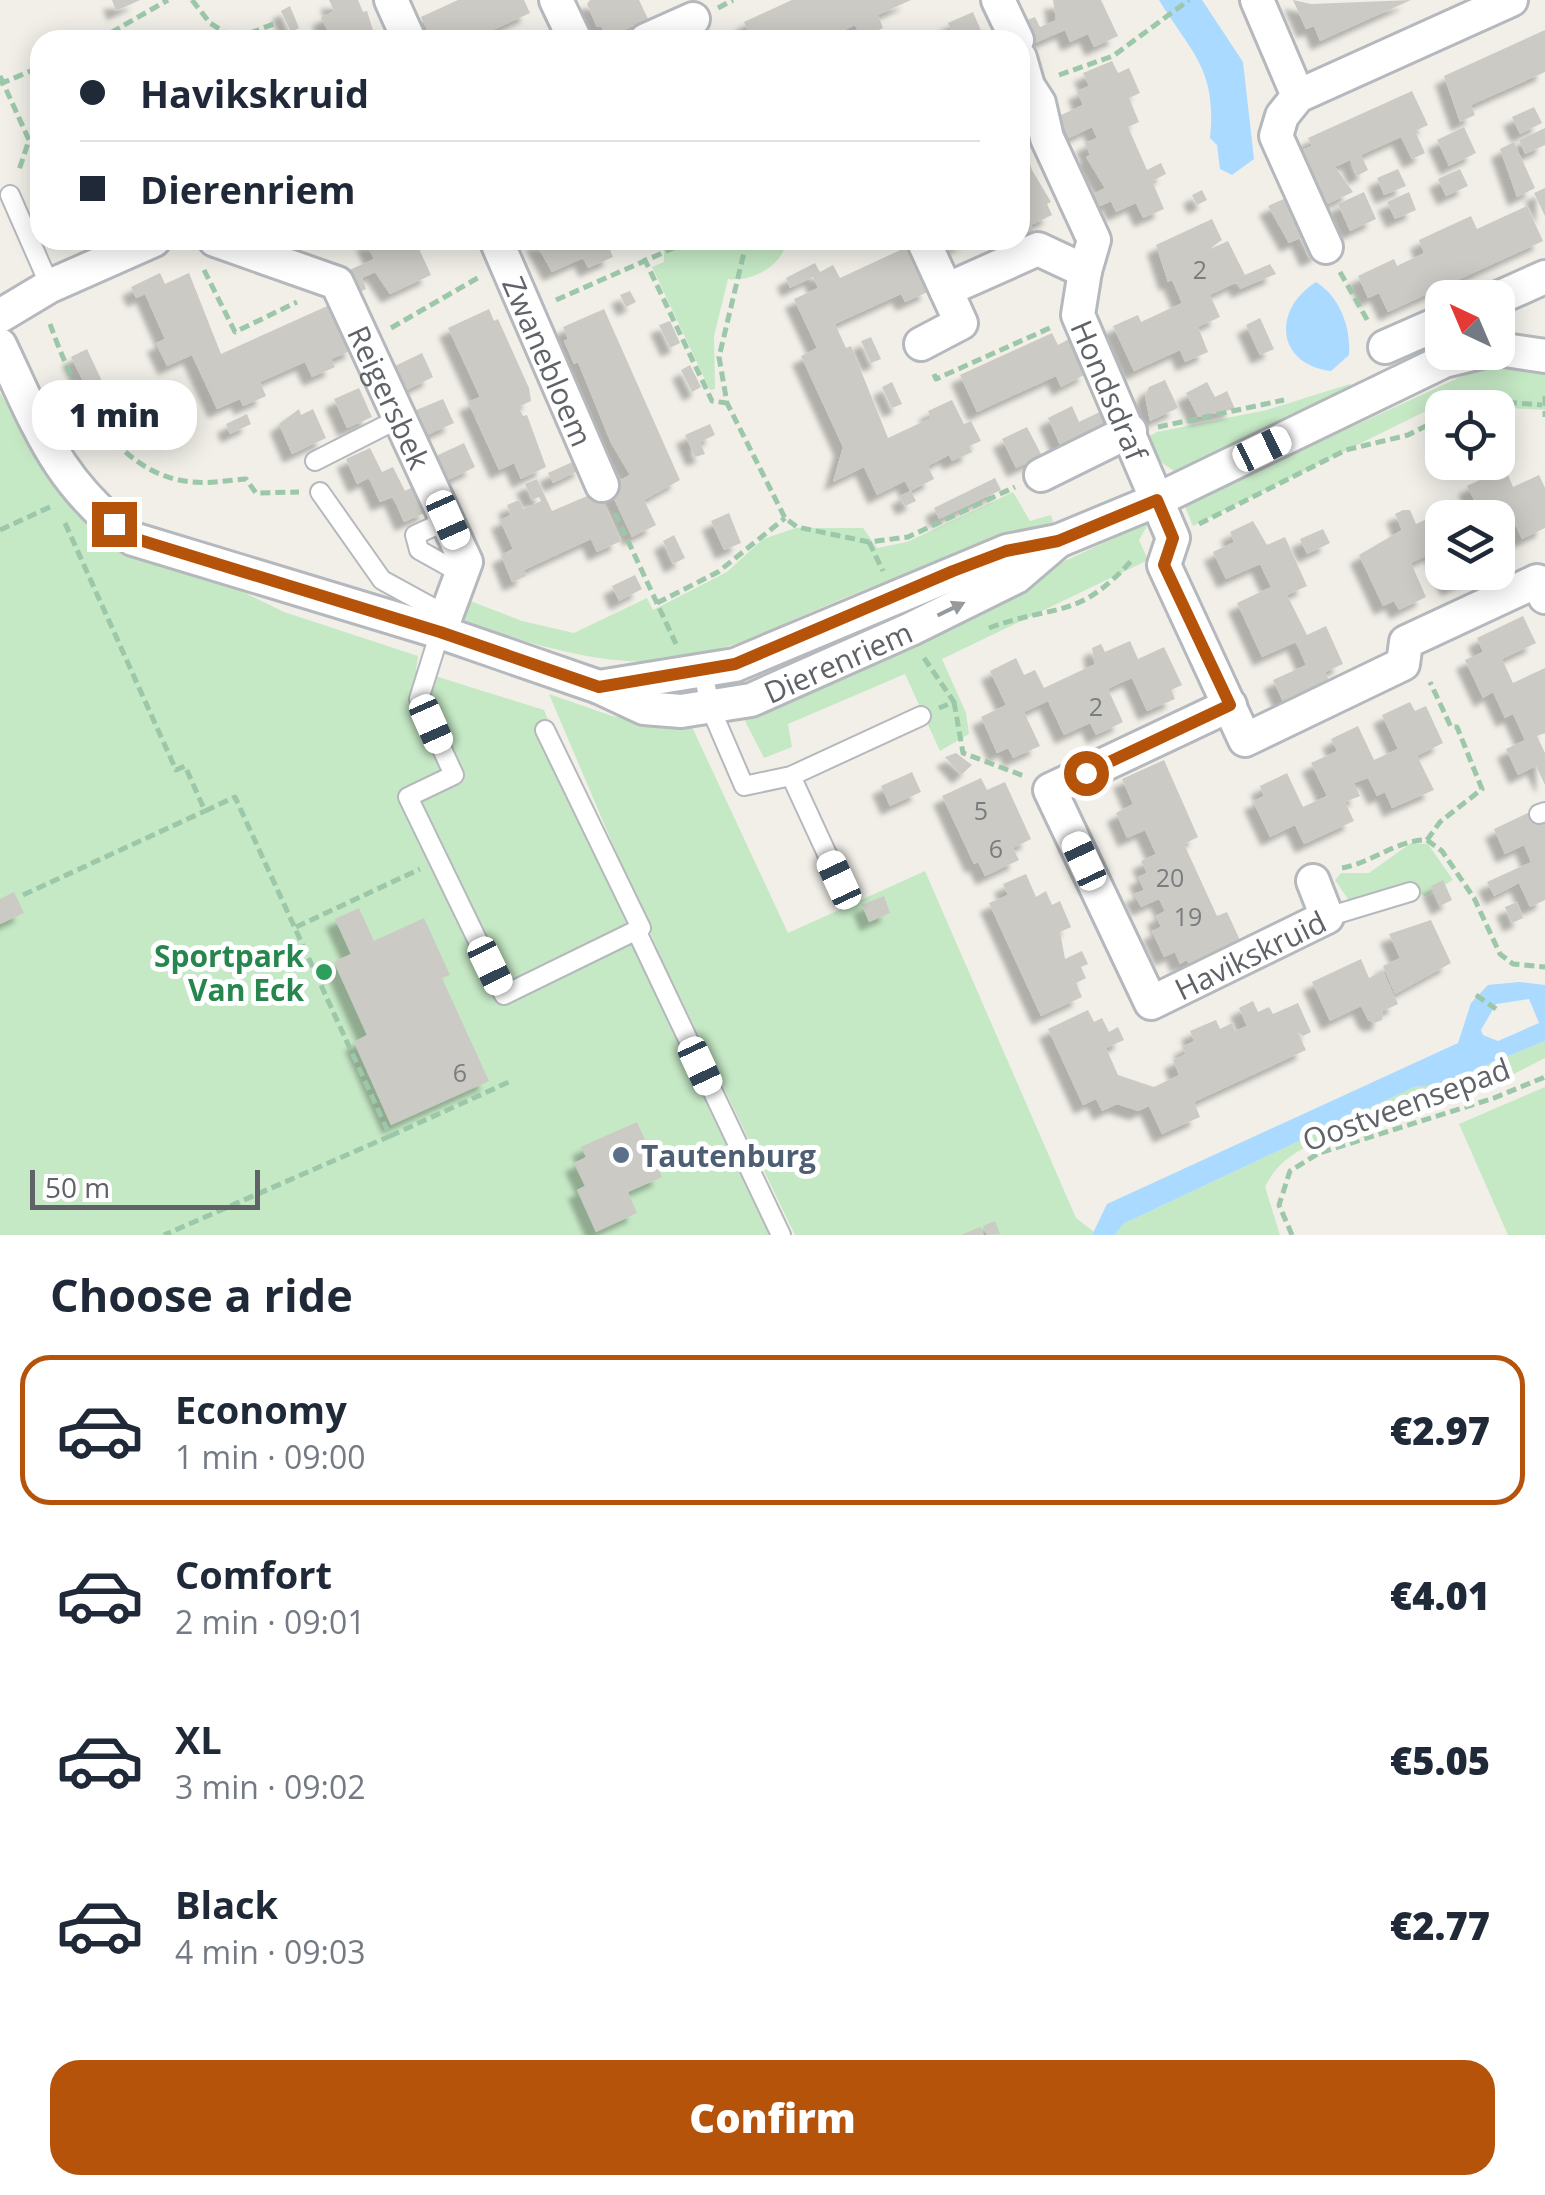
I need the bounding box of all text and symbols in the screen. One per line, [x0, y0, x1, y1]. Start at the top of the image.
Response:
text: Havikskruid [140, 67, 369, 119]
text: Dierenriem [140, 163, 355, 215]
house number: 2 [1193, 252, 1207, 286]
street label: Zwanebloem [494, 270, 603, 452]
north arrow [1425, 280, 1515, 370]
map controls [1425, 280, 1515, 590]
street label: Hondsdraf [1062, 313, 1159, 468]
street label: Reigersbek [339, 319, 441, 476]
callout: 1 min [32, 379, 196, 449]
button: locate [1425, 390, 1515, 480]
text: 1 min [69, 393, 160, 436]
car [1228, 422, 1296, 476]
car [422, 486, 474, 554]
button: layers [1425, 500, 1515, 590]
route end [92, 502, 137, 547]
one-way arrow [937, 601, 966, 618]
street label: Dierenriem [757, 611, 918, 712]
house number: 2 [1089, 689, 1103, 723]
car [405, 690, 457, 758]
route start [1064, 751, 1109, 796]
house number: 5 [974, 793, 988, 827]
car [1058, 827, 1110, 895]
house number: 6 [989, 831, 1003, 865]
car [813, 846, 865, 914]
house number: 20 [1156, 860, 1184, 894]
house number: 19 [1174, 899, 1202, 933]
street label: Havikskruid [1167, 900, 1333, 1009]
car [463, 932, 517, 1000]
place label: Sportpark Van Eck [154, 935, 304, 1010]
marker: Sportpark Van Eck [313, 961, 335, 983]
car [674, 1032, 726, 1100]
street label: Oostveensepad [1297, 1047, 1515, 1161]
house number: 6 [453, 1055, 467, 1089]
place label: Tautenburg [641, 1135, 816, 1176]
marker: Tautenburg [610, 1144, 632, 1166]
scale bar [30, 1165, 260, 1210]
text: 50 m [45, 1168, 110, 1206]
text: Choose a ride [50, 1264, 353, 1325]
text: Economy [175, 1383, 347, 1435]
icon: car [55, 1385, 145, 1475]
text: €2.97 [1390, 1404, 1490, 1456]
text: 1 min · 09:00 [175, 1435, 366, 1478]
text: Comfort [175, 1548, 332, 1600]
icon: car [55, 1550, 145, 1640]
text: €4.01 [1390, 1569, 1490, 1621]
text: 2 min · 09:01 [175, 1600, 366, 1643]
text: XL [175, 1713, 222, 1765]
icon: car [55, 1715, 145, 1805]
text: €5.05 [1390, 1734, 1490, 1786]
text: 3 min · 09:02 [175, 1765, 366, 1808]
text: Black [175, 1878, 278, 1930]
icon: car [55, 1880, 145, 1970]
text: €2.77 [1390, 1899, 1490, 1951]
text: 4 min · 09:03 [175, 1930, 366, 1973]
button: Confirm [50, 2060, 1495, 2175]

